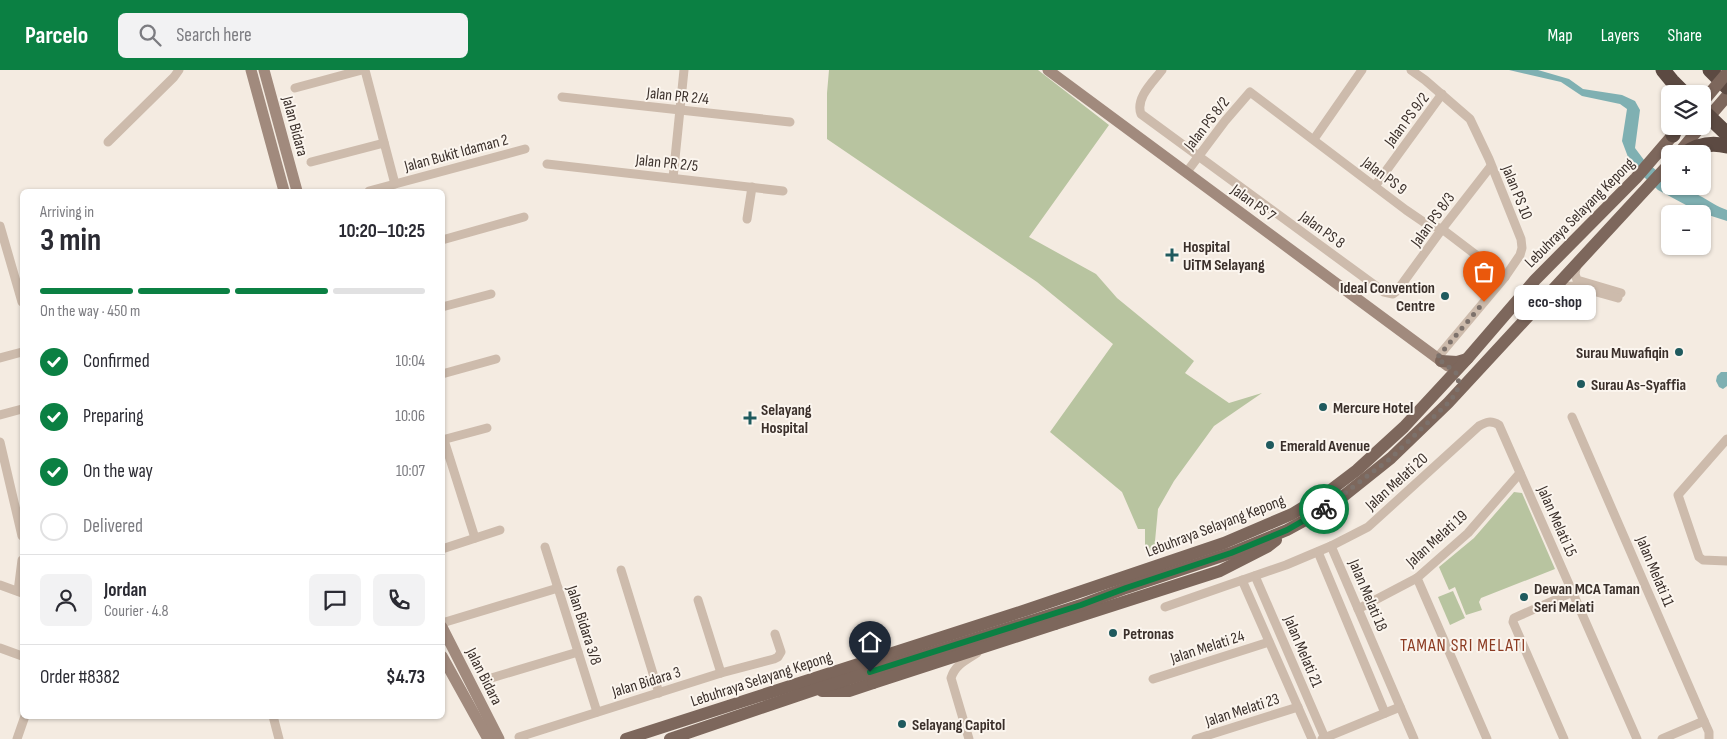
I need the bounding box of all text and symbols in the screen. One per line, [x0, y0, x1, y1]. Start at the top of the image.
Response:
search box [118, 13, 468, 58]
text: Parcelo [25, 21, 88, 50]
icon: search [136, 21, 164, 49]
text: Search here [176, 24, 252, 47]
text: Map [1548, 25, 1573, 46]
text: Layers [1601, 25, 1640, 46]
text: Share [1668, 25, 1702, 46]
street label: Jalan PR 2/4 [645, 84, 710, 109]
map controls [1661, 85, 1711, 255]
button: layers [1661, 85, 1711, 135]
street label: Jalan PS 9/2 [1380, 89, 1434, 151]
street label: Jalan Bidara [277, 93, 312, 159]
street label: Jalan PS 8/2 [1180, 93, 1234, 155]
street label: Jalan Bukit Idaman 2 [401, 130, 510, 177]
button: + [1661, 145, 1711, 195]
street label: Jalan PR 2/5 [634, 151, 699, 176]
street label: Jalan PS 9 [1357, 153, 1410, 199]
street label: Lebuhraya Selayang Kepong [1521, 154, 1639, 272]
street label: Jalan PS 10 [1497, 162, 1536, 222]
street label: Jalan PS 7 [1226, 180, 1280, 226]
street label: Jalan PS 8/3 [1407, 189, 1459, 252]
text: Arriving in [40, 203, 94, 222]
button: − [1661, 205, 1711, 255]
street label: Jalan PS 8 [1295, 207, 1348, 253]
text: 10:20–10:25 [339, 220, 425, 243]
text: 3 min [40, 221, 101, 260]
place label: Hospital UiTM Selayang [1183, 238, 1265, 275]
marker: Hospital UiTM Selayang [1165, 248, 1179, 262]
pin [1463, 251, 1505, 302]
icon: bag [1470, 258, 1498, 286]
place label: Ideal Convention Centre [1340, 279, 1435, 316]
callout: eco-shop [1514, 284, 1596, 320]
marker: Ideal Convention Centre [1439, 290, 1451, 302]
text: eco-shop [1528, 293, 1582, 312]
text: On the way · 450 m [40, 302, 140, 321]
place label: Surau Muwafiqin [1576, 344, 1669, 363]
marker: Surau Muwafiqin [1673, 346, 1685, 358]
icon: check [40, 348, 68, 376]
text: Confirmed [83, 350, 150, 373]
text: 10:04 [396, 352, 425, 371]
place label: Surau As-Syaffia [1591, 376, 1686, 395]
marker: Surau As-Syaffia [1575, 378, 1587, 390]
place label: Mercure Hotel [1333, 399, 1413, 418]
place label: Selayang Hospital [761, 401, 812, 438]
marker: Mercure Hotel [1317, 401, 1329, 413]
icon: check [40, 403, 68, 431]
text: Preparing [83, 405, 144, 428]
text: 10:06 [395, 407, 425, 426]
marker: Selayang Hospital [743, 411, 757, 425]
place label: Emerald Avenue [1280, 437, 1370, 456]
marker: Emerald Avenue [1264, 439, 1276, 451]
street label: Jalan Melati 20 [1361, 449, 1432, 516]
icon: check [40, 458, 68, 486]
text: On the way [83, 460, 153, 483]
text: 10:07 [396, 462, 425, 481]
street label: Jalan Melati 15 [1532, 482, 1581, 560]
courier [1299, 484, 1349, 534]
street label: Lebuhraya Selayang Kepong [1143, 491, 1288, 562]
icon: bike [1310, 495, 1338, 523]
street label: Jalan Melati 19 [1402, 507, 1472, 572]
text: Delivered [83, 515, 143, 538]
street label: Jalan Melati 11 [1631, 533, 1678, 610]
street label: Jalan Melati 18 [1344, 556, 1391, 634]
button: person [40, 574, 92, 626]
button: chat [309, 574, 361, 626]
button: phone [373, 574, 425, 626]
text: Jordan [104, 579, 147, 602]
place label: Dewan MCA Taman Seri Melati [1534, 580, 1640, 617]
street label: Jalan Bidara 3/8 [562, 582, 605, 668]
marker: Dewan MCA Taman Seri Melati [1518, 591, 1530, 603]
text: Courier · 4.8 [104, 602, 168, 621]
street label: Jalan Melati 21 [1279, 612, 1326, 690]
pin [849, 621, 891, 672]
place label: Petronas [1123, 625, 1174, 644]
street label: Jalan Melati 24 [1167, 626, 1247, 669]
marker: Petronas [1107, 627, 1119, 639]
icon: home [856, 628, 884, 656]
district label: TAMAN SRI MELATI [1400, 635, 1526, 656]
street label: Jalan Bidara [461, 644, 506, 708]
street label: Lebuhraya Selayang Kepong [688, 648, 835, 711]
street label: Jalan Bidara 3 [609, 663, 683, 702]
text: Order #8382 [40, 666, 120, 689]
text: $4.73 [386, 666, 425, 689]
street label: Jalan Melati 23 [1202, 690, 1282, 732]
place label: Selayang Capitol [912, 716, 1005, 735]
marker: Selayang Capitol [896, 718, 908, 730]

